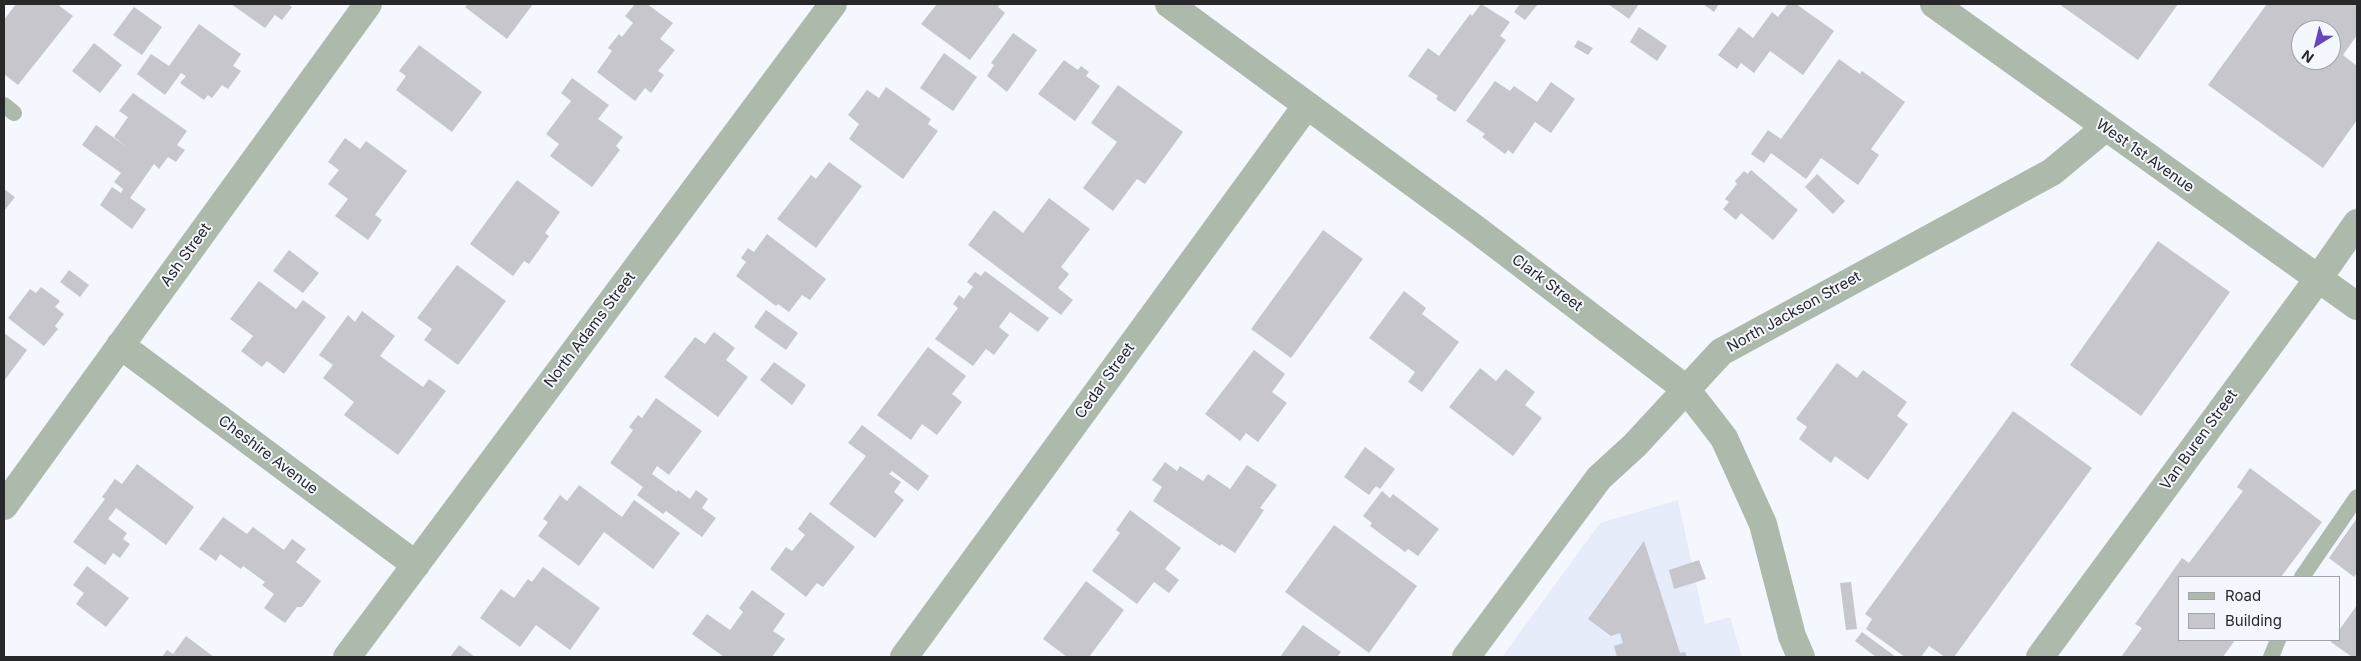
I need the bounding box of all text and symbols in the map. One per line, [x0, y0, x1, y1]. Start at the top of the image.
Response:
north arrow [2291, 20, 2341, 70]
text: N [2298, 47, 2317, 67]
street label: West 1st Avenue [2092, 115, 2198, 197]
street label: Ash Street [157, 220, 215, 290]
street label: Clark Street [1508, 251, 1586, 315]
street label: North Jackson Street [1724, 268, 1864, 356]
street label: North Adams Street [541, 269, 639, 391]
street label: Cedar Street [1071, 340, 1139, 422]
street label: Van Buren Street [2157, 386, 2241, 494]
street label: Cheshire Avenue [215, 412, 321, 498]
legend [2178, 576, 2341, 641]
text: Road [2225, 586, 2261, 605]
text: Building [2225, 611, 2282, 630]

